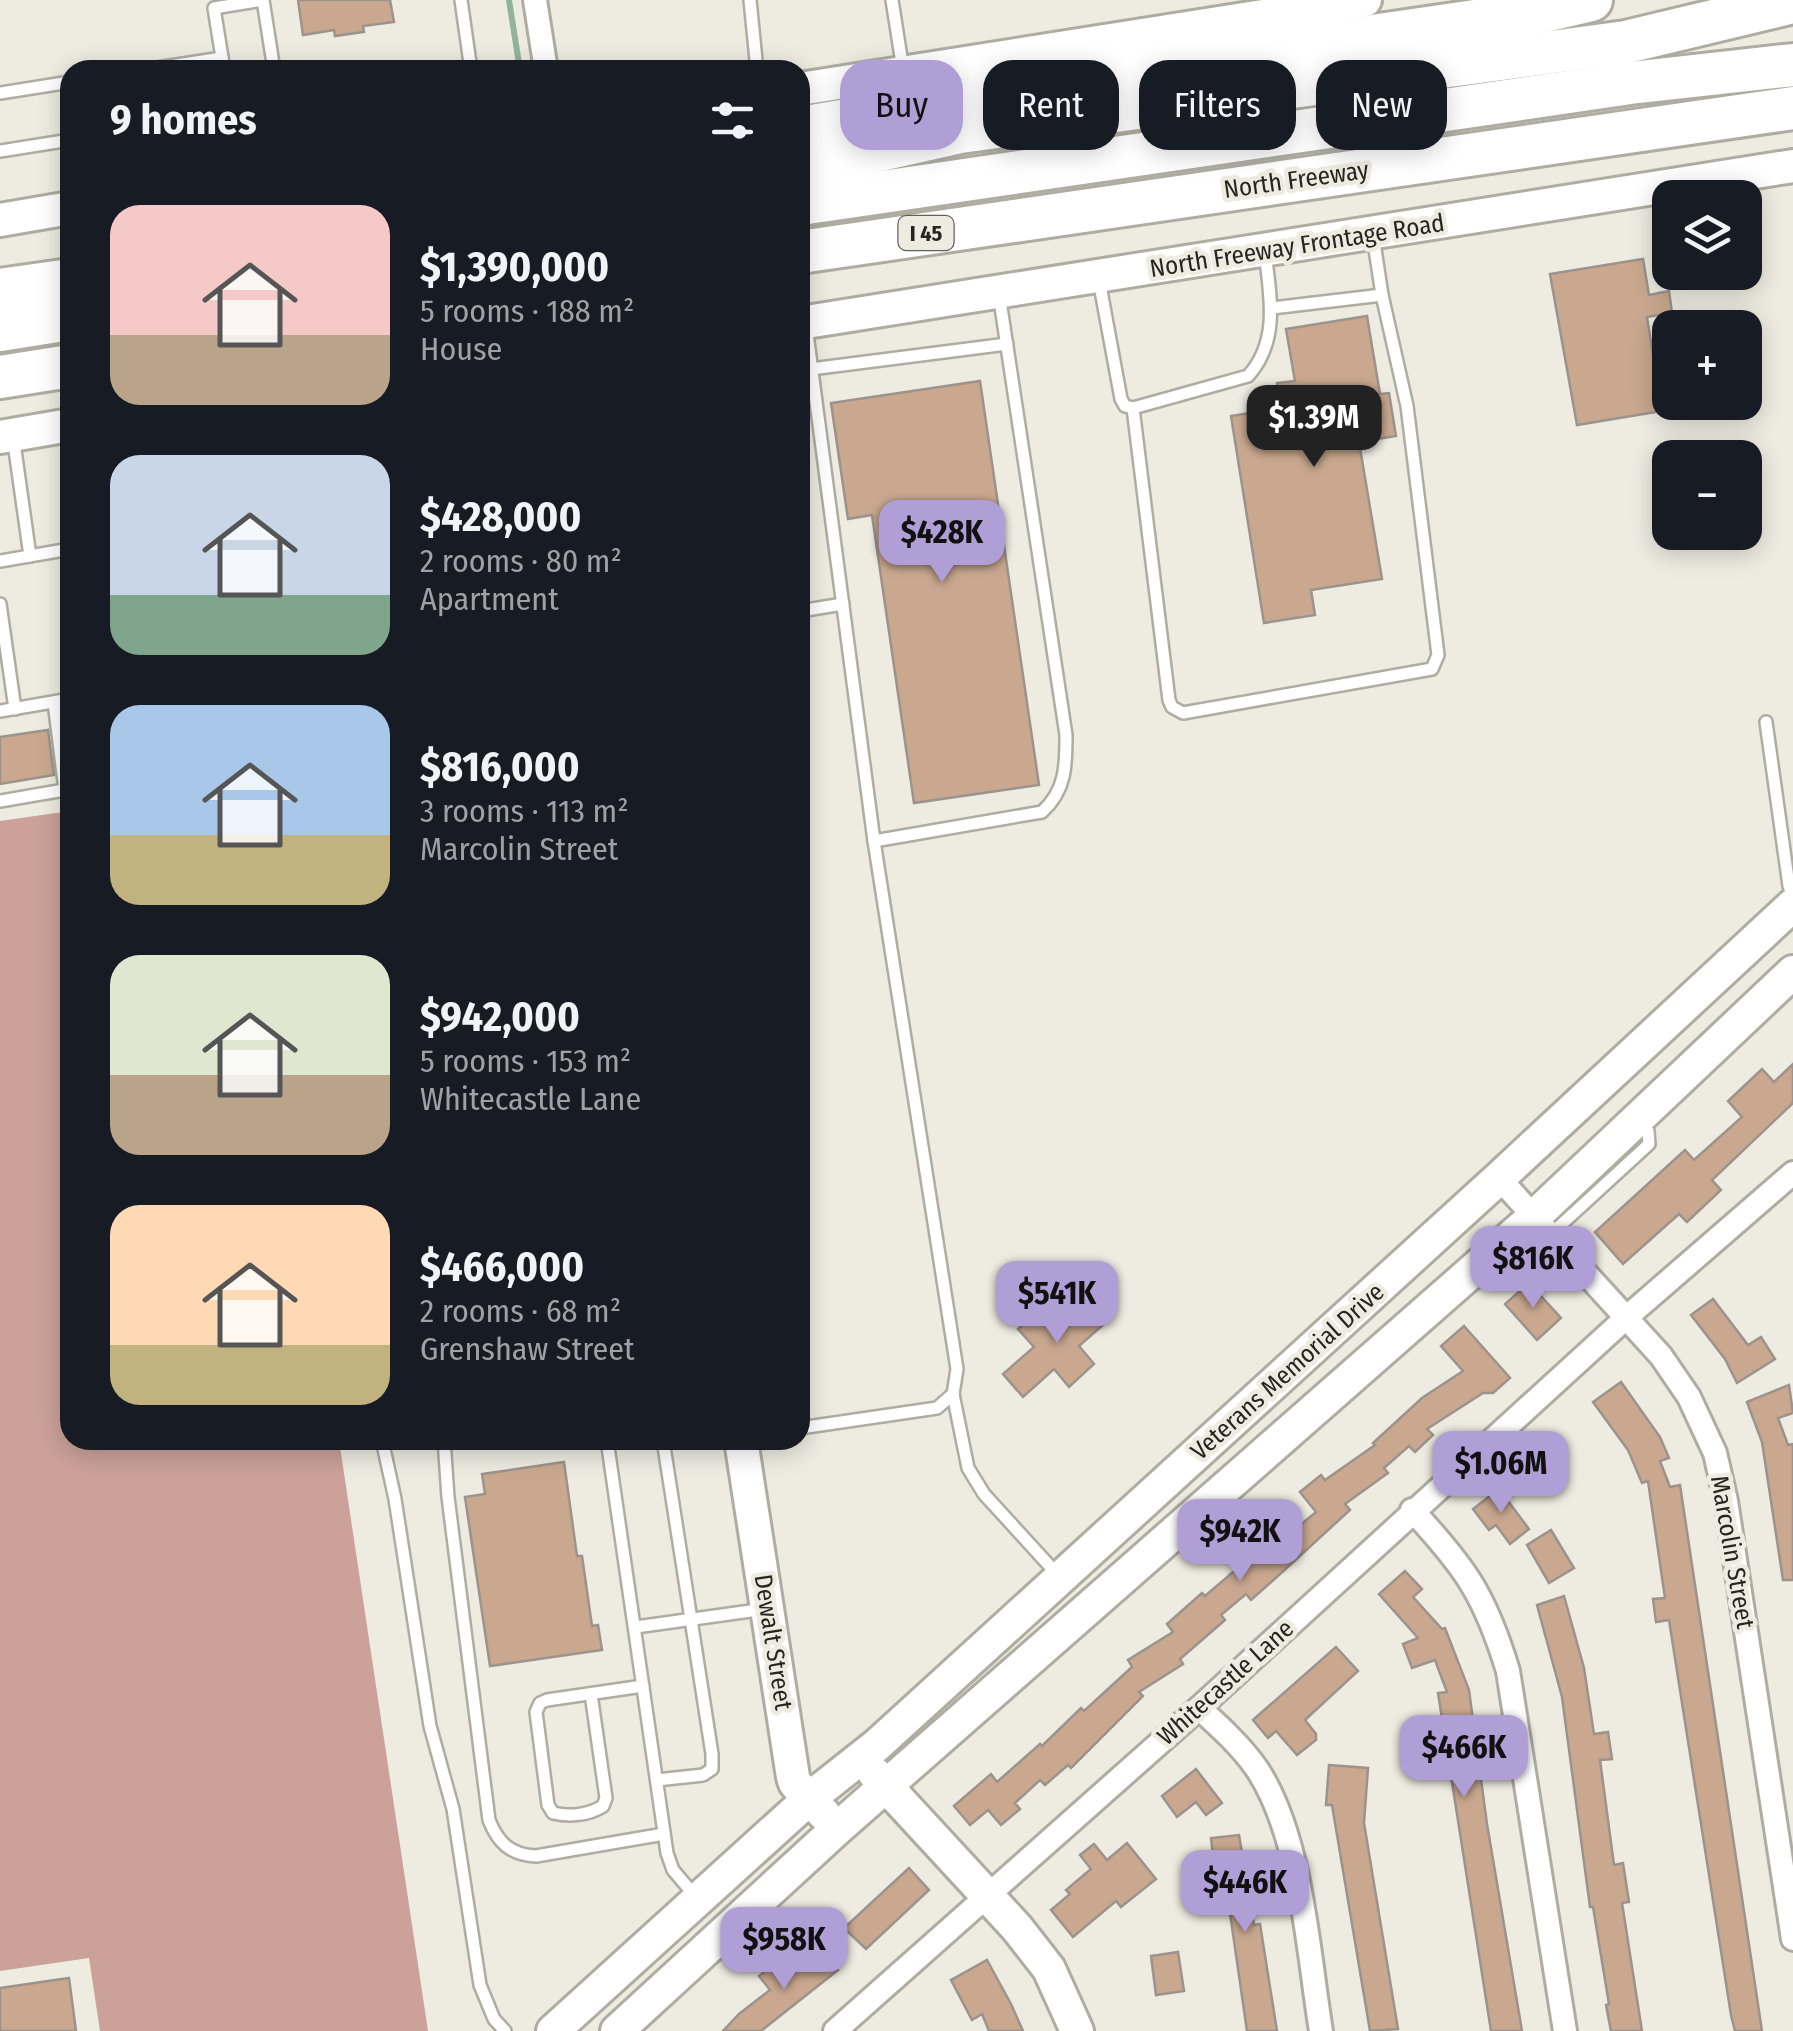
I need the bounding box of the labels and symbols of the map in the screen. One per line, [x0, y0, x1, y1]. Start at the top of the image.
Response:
street label: North Freeway [1222, 155, 1371, 205]
street label: North Freeway Frontage Road [1148, 208, 1447, 284]
road number: I 45 [898, 216, 954, 250]
pin: $1.39M [1233, 385, 1395, 470]
pin: $428K [872, 500, 1012, 585]
pin: $816K [1463, 1226, 1603, 1311]
pin: $541K [987, 1261, 1127, 1346]
street label: Veterans Memorial Drive [1185, 1277, 1390, 1466]
pin: $1.06M [1420, 1431, 1582, 1516]
street label: Marcolin Street [1704, 1473, 1760, 1632]
pin: $942K [1170, 1499, 1310, 1584]
street label: Dewalt Street [747, 1572, 799, 1713]
street label: Whitecastle Lane [1151, 1614, 1300, 1752]
pin: $466K [1394, 1715, 1534, 1800]
pin: $446K [1175, 1850, 1315, 1935]
pin: $958K [714, 1907, 854, 1992]

